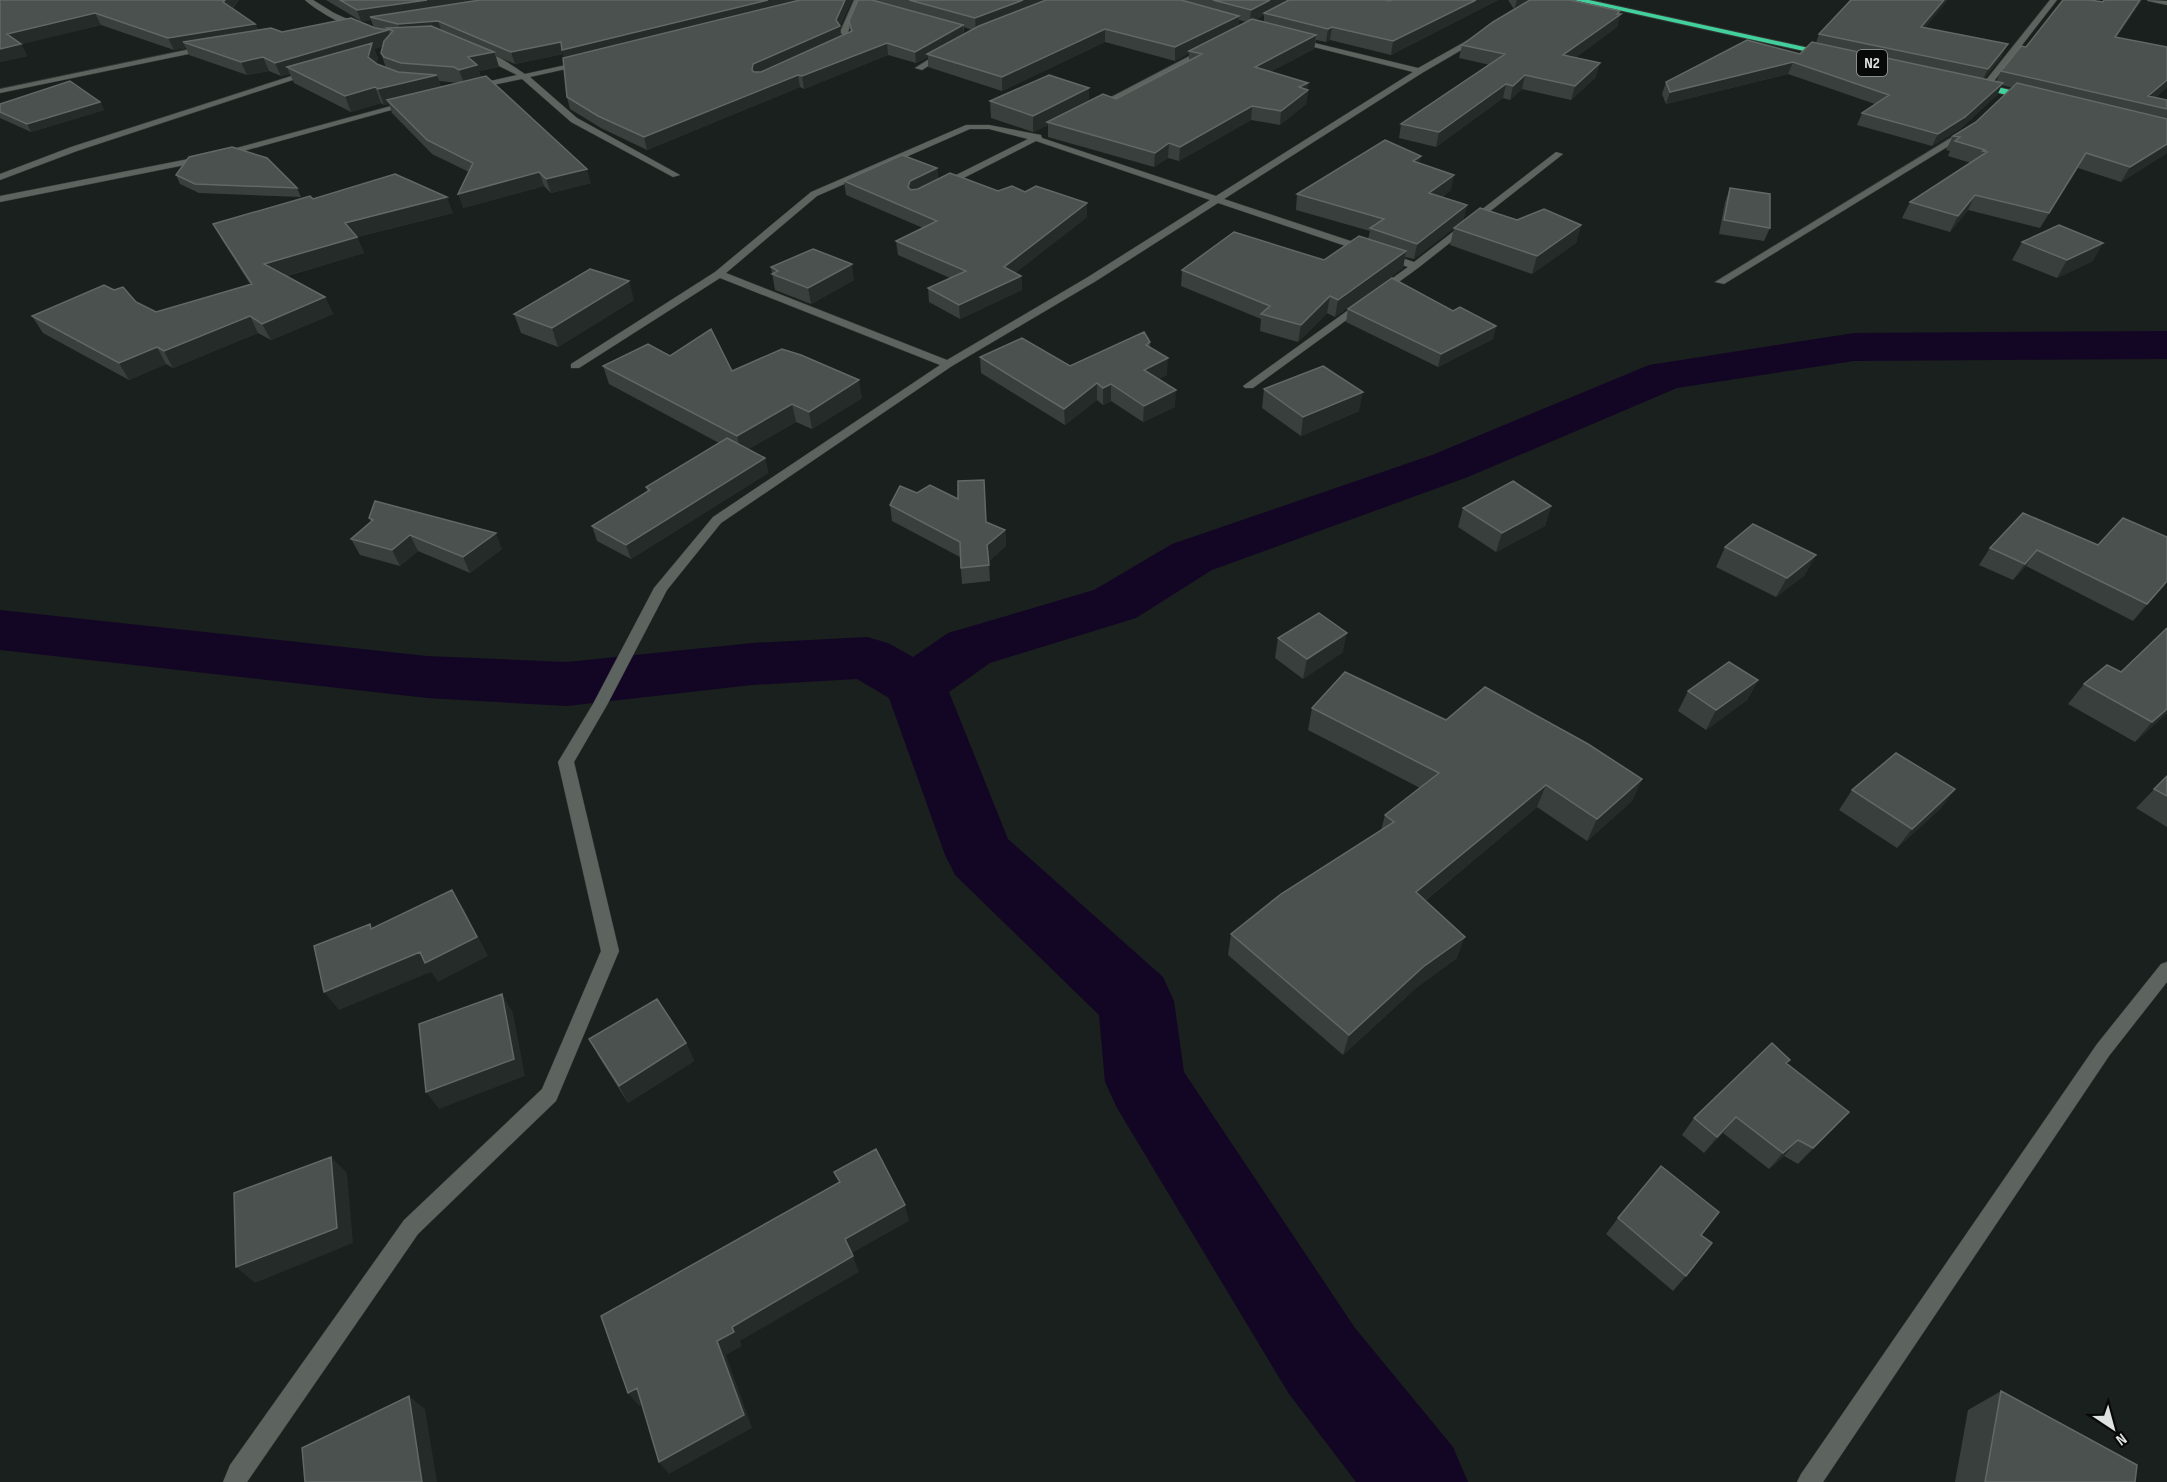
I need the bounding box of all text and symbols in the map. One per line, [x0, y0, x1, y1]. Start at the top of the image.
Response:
road number: N2 [1857, 50, 1887, 76]
north arrow [2083, 1398, 2143, 1458]
text: N [2112, 1429, 2130, 1449]

